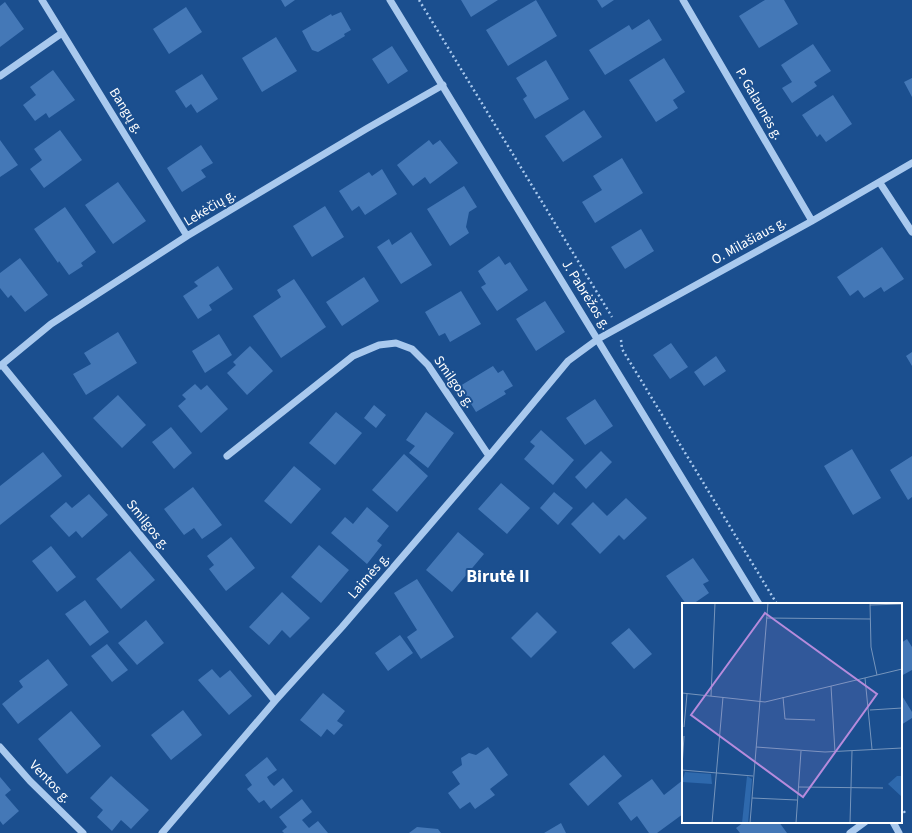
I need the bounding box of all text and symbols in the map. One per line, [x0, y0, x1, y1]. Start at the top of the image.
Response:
street label: P. Galaunės g. [730, 64, 788, 144]
street label: Bangų g. [104, 84, 148, 138]
street label: Lekėčių g. [180, 184, 240, 232]
street label: O. Milašiaus g. [708, 212, 790, 270]
street label: J. Pabrėžos g. [557, 256, 615, 334]
street label: Smilgos g. [429, 352, 479, 412]
street label: Smilgos g. [121, 495, 175, 555]
street label: Laimės g. [343, 549, 395, 603]
district label: Birutė II [466, 564, 530, 589]
inset map [682, 603, 902, 823]
street label: Ventos g. [24, 756, 76, 808]

